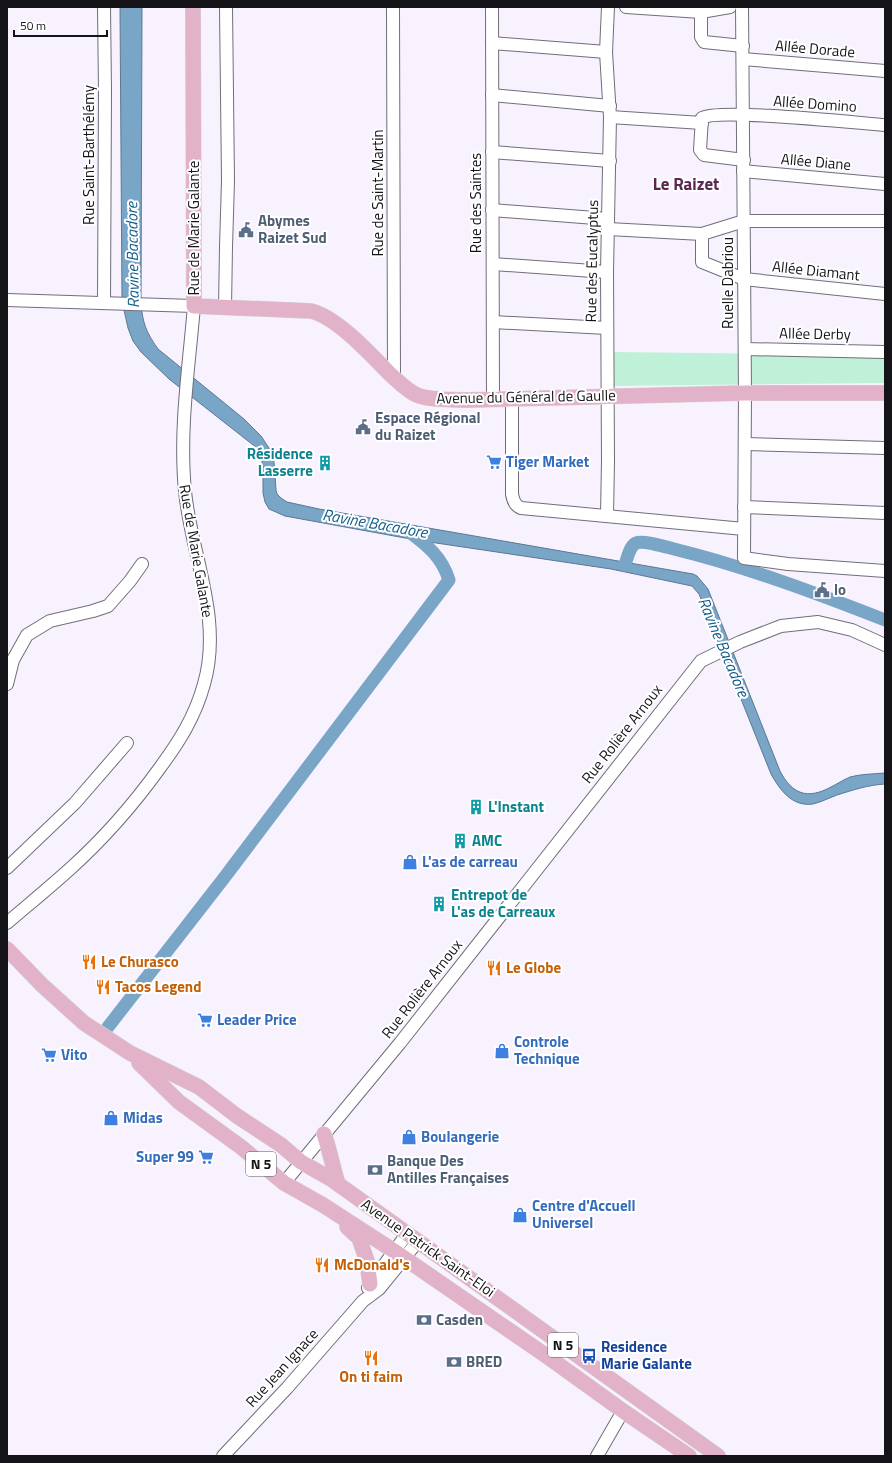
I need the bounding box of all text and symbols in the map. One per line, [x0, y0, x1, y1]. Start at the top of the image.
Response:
scale bar [14, 12, 107, 38]
text: 50 m [20, 16, 46, 35]
street label: Allée Dorade [774, 34, 856, 63]
street label: Rue Saint-Barthélémy [77, 85, 100, 225]
street label: Allée Domino [772, 89, 858, 118]
street label: Rue de Saint-Martin [366, 129, 389, 257]
street label: Allée Diane [780, 147, 852, 176]
street label: Rue des Saintes [464, 153, 487, 253]
street label: Rue de Marie Galante [182, 161, 205, 295]
district label: Le Raizet [653, 171, 719, 197]
street label: Rue des Eucalyptus [579, 199, 604, 323]
water label: Ravine Bacadore [119, 200, 145, 308]
place label: Abymes Raizet Sud [258, 209, 327, 249]
public building icon: Abymes Raizet Sud [237, 221, 255, 239]
street label: Ruelle Dabriou [716, 237, 739, 329]
street label: Allée Diamant [771, 254, 862, 287]
street label: Allée Derby [779, 321, 851, 346]
street label: Avenue du Général de Gaulle [436, 383, 616, 410]
place label: Espace Régional du Raizet [375, 406, 481, 446]
public building icon: Espace Régional du Raizet [354, 418, 372, 436]
place label: Résidence Lasserre [247, 442, 313, 482]
place label: Tiger Market [506, 450, 590, 473]
supermarket icon: Tiger Market [485, 453, 503, 471]
building icon: Résidence Lasserre [316, 454, 334, 472]
street label: Rue de Marie Galante [173, 482, 220, 619]
water label: Ravine Bacadore [321, 502, 431, 544]
place label: lo [834, 578, 846, 601]
public building icon: lo [813, 581, 831, 599]
water label: Ravine Bacadore [692, 593, 756, 702]
street label: Rue Rolière Arnoux [576, 679, 668, 788]
place label: L'Instant [488, 795, 545, 818]
building icon: L'Instant [467, 798, 485, 816]
place label: AMC [472, 829, 502, 852]
building icon: AMC [451, 832, 469, 850]
place label: L'as de carreau [422, 850, 518, 873]
shop icon: L'as de carreau [401, 853, 419, 871]
place label: Entrepot de L'as de Carreaux [451, 883, 555, 923]
building icon: Entrepot de L'as de Carreaux [430, 895, 448, 913]
street label: Rue Rolière Arnoux [376, 934, 468, 1043]
place label: Le Churasco [101, 950, 179, 973]
restaurant icon: Le Churasco [80, 953, 98, 971]
place label: Le Globe [506, 956, 561, 979]
restaurant icon: Le Globe [485, 959, 503, 977]
place label: Tacos Legend [115, 975, 201, 998]
restaurant icon: Tacos Legend [94, 978, 112, 996]
place label: Leader Price [217, 1008, 297, 1031]
supermarket icon: Leader Price [196, 1011, 214, 1029]
place label: Controle Technique [514, 1030, 580, 1070]
shop icon: Controle Technique [493, 1042, 511, 1060]
place label: Vito [61, 1043, 87, 1066]
supermarket icon: Vito [40, 1046, 58, 1064]
place label: Midas [123, 1106, 163, 1129]
shop icon: Midas [102, 1109, 120, 1127]
place label: Boulangerie [421, 1125, 500, 1148]
shop icon: Boulangerie [400, 1128, 418, 1146]
place label: Super 99 [136, 1145, 194, 1168]
supermarket icon: Super 99 [197, 1148, 215, 1166]
place label: Banque Des Antilles Françaises [387, 1149, 509, 1189]
road number: N 5 [246, 1152, 276, 1176]
bank icon: Banque Des Antilles Françaises [366, 1161, 384, 1179]
street label: Avenue Patrick Saint-Eloi [357, 1193, 500, 1303]
place label: Centre d'Accuell Universel [532, 1194, 636, 1234]
shop icon: Centre d'Accuell Universel [511, 1206, 529, 1224]
place label: McDonald's [334, 1253, 410, 1276]
restaurant icon: McDonald's [313, 1256, 331, 1274]
place label: Casden [436, 1308, 483, 1331]
bank icon: Casden [415, 1311, 433, 1329]
street label: Rue Jean Ignace [240, 1323, 323, 1412]
road number: N 5 [548, 1333, 578, 1357]
place label: Residence Marie Galante [601, 1335, 692, 1375]
bus stop icon: Residence Marie Galante [580, 1347, 598, 1365]
restaurant icon: On ti faim [362, 1349, 380, 1367]
place label: BRED [466, 1350, 502, 1373]
bank icon: BRED [445, 1353, 463, 1371]
place label: On ti faim [339, 1365, 403, 1388]

